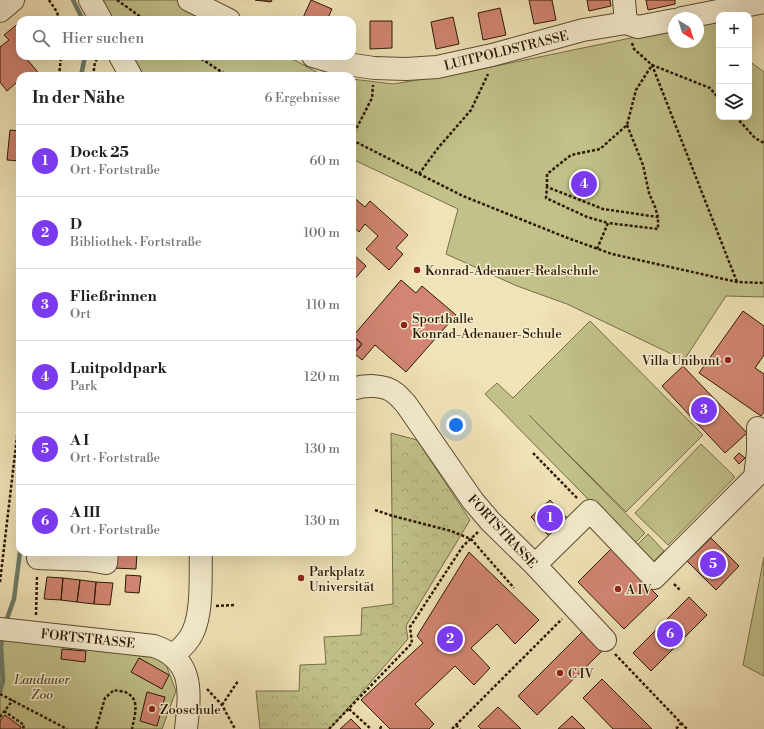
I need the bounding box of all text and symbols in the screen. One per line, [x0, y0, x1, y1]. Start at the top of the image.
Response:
north arrow [668, 12, 704, 48]
map controls [716, 12, 752, 120]
button: + [716, 12, 752, 48]
search box [16, 16, 356, 60]
icon: search [30, 27, 52, 49]
street label: LUITPOLDSTRASSE [442, 28, 570, 74]
text: Hier suchen [62, 29, 144, 48]
button: − [716, 48, 752, 84]
button: layers [716, 84, 752, 120]
text: In der Nähe [32, 87, 125, 109]
text: 6 Ergebnisse [264, 90, 340, 106]
text: Dock 25 [70, 143, 129, 162]
text: 1 [42, 153, 48, 169]
text: 60 m [309, 153, 340, 169]
text: Ort · Fortstraße [70, 162, 160, 178]
pin: 4 [571, 169, 597, 199]
text: D [70, 215, 82, 234]
text: 2 [41, 225, 49, 241]
text: 100 m [304, 225, 340, 241]
text: Bibliothek · Fortstraße [70, 234, 201, 250]
place label: Konrad-Adenauer-Realschule [425, 263, 599, 279]
marker: Konrad-Adenauer-Realschule [412, 265, 422, 275]
text: Fließrinnen [70, 287, 157, 306]
text: 3 [41, 297, 49, 313]
text: 110 m [306, 297, 340, 313]
text: Ort [70, 306, 91, 322]
place label: Sporthalle Konrad-Adenauer-Schule [412, 311, 562, 342]
marker: Sporthalle Konrad-Adenauer-Schule [399, 320, 409, 330]
place label: Villa Unibunt [641, 353, 720, 369]
marker: Villa Unibunt [723, 355, 733, 365]
text: Luitpoldpark [70, 359, 167, 378]
text: 4 [41, 369, 49, 385]
text: 120 m [304, 369, 340, 385]
text: Park [70, 378, 97, 394]
pin: 3 [691, 395, 717, 425]
your location [446, 415, 466, 435]
text: A I [70, 431, 89, 450]
text: 5 [41, 441, 49, 457]
text: 130 m [305, 441, 340, 457]
text: Ort · Fortstraße [70, 450, 160, 466]
street label: FORTSTRASSE [464, 491, 541, 572]
text: A III [70, 503, 101, 522]
pin: 1 [537, 503, 563, 533]
text: 6 [41, 513, 49, 529]
text: 130 m [305, 513, 340, 529]
text: Ort · Fortstraße [70, 522, 160, 538]
pin: 5 [700, 549, 726, 579]
place label: Parkplatz Universität [309, 564, 375, 595]
marker: Parkplatz Universität [296, 573, 306, 583]
place label: A IV [625, 582, 653, 598]
marker: A IV [613, 584, 623, 594]
pin: 6 [657, 619, 683, 649]
pin: 2 [437, 624, 463, 654]
street label: FORTSTRASSE [40, 626, 136, 652]
place label: C IV [568, 666, 595, 682]
marker: C IV [555, 668, 565, 678]
park label: Landauer Zoo [13, 672, 70, 703]
place label: Zooschule [160, 702, 221, 718]
marker: Zooschule [147, 704, 157, 714]

